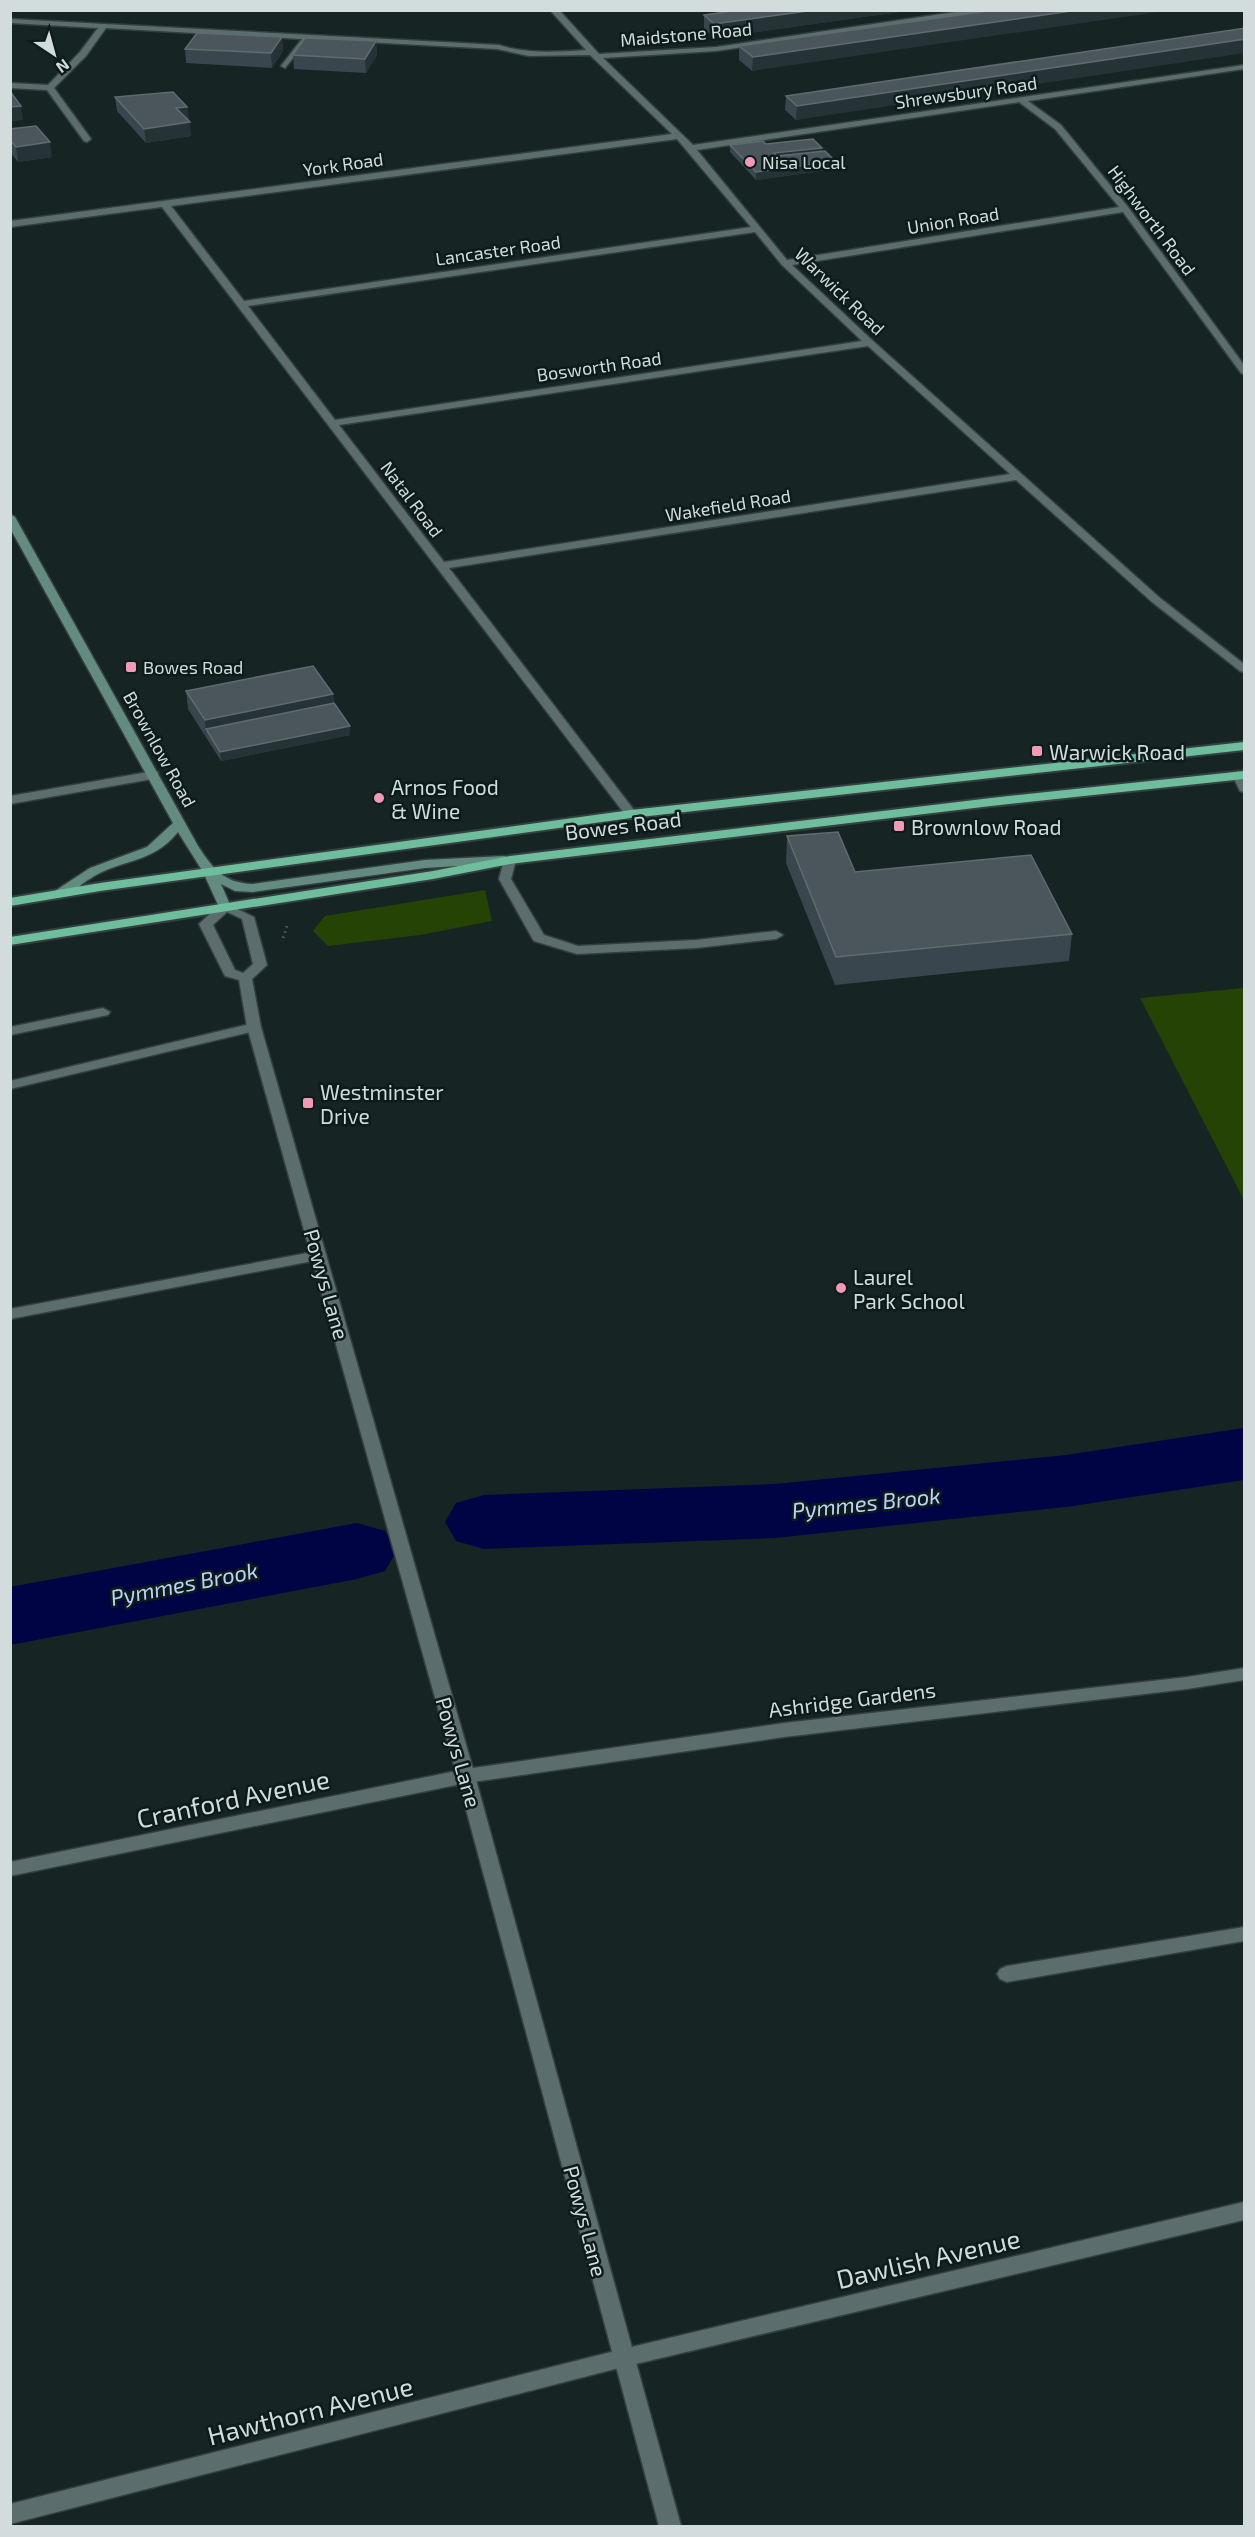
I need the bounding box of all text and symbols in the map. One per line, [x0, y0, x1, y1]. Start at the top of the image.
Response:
street label: Maidstone Road [619, 17, 753, 51]
north arrow [24, 24, 84, 84]
text: N [53, 55, 73, 78]
street label: Shrewsbury Road [893, 71, 1039, 113]
street label: York Road [301, 147, 385, 181]
place label: Nisa Local [762, 151, 846, 173]
marker: Nisa Local [743, 155, 757, 169]
street label: Highworth Road [1103, 161, 1201, 279]
street label: Union Road [905, 202, 1001, 238]
street label: Lancaster Road [434, 230, 562, 270]
street label: Warwick Road [790, 243, 890, 339]
street label: Bosworth Road [535, 346, 663, 386]
street label: Natal Road [376, 457, 448, 541]
street label: Wakefield Road [664, 484, 792, 526]
place label: Bowes Road [143, 656, 243, 678]
marker: Bowes Road [124, 660, 138, 674]
street label: Brownlow Road [119, 687, 201, 811]
place label: Warwick Road [1049, 739, 1185, 764]
marker: Warwick Road [1030, 744, 1044, 758]
place label: Arnos Food & Wine [391, 774, 499, 823]
marker: Arnos Food & Wine [372, 791, 386, 805]
street label: Bowes Road [563, 805, 683, 845]
place label: Brownlow Road [911, 814, 1062, 839]
marker: Brownlow Road [892, 819, 906, 833]
place label: Westminster Drive [320, 1079, 444, 1128]
marker: Westminster Drive [301, 1096, 315, 1110]
street label: Powys Lane [299, 1226, 355, 1342]
place label: Laurel Park School [853, 1264, 966, 1313]
marker: Laurel Park School [834, 1281, 848, 1295]
water label: Pymmes Brook [790, 1481, 942, 1524]
water label: Pymmes Brook [108, 1556, 260, 1611]
street label: Ashridge Gardens [767, 1676, 937, 1722]
street label: Powys Lane [431, 1694, 487, 1810]
street label: Cranford Avenue [134, 1762, 332, 1834]
street label: Powys Lane [559, 2163, 613, 2279]
street label: Dawlish Avenue [833, 2222, 1023, 2294]
street label: Hawthorn Avenue [204, 2369, 416, 2451]

